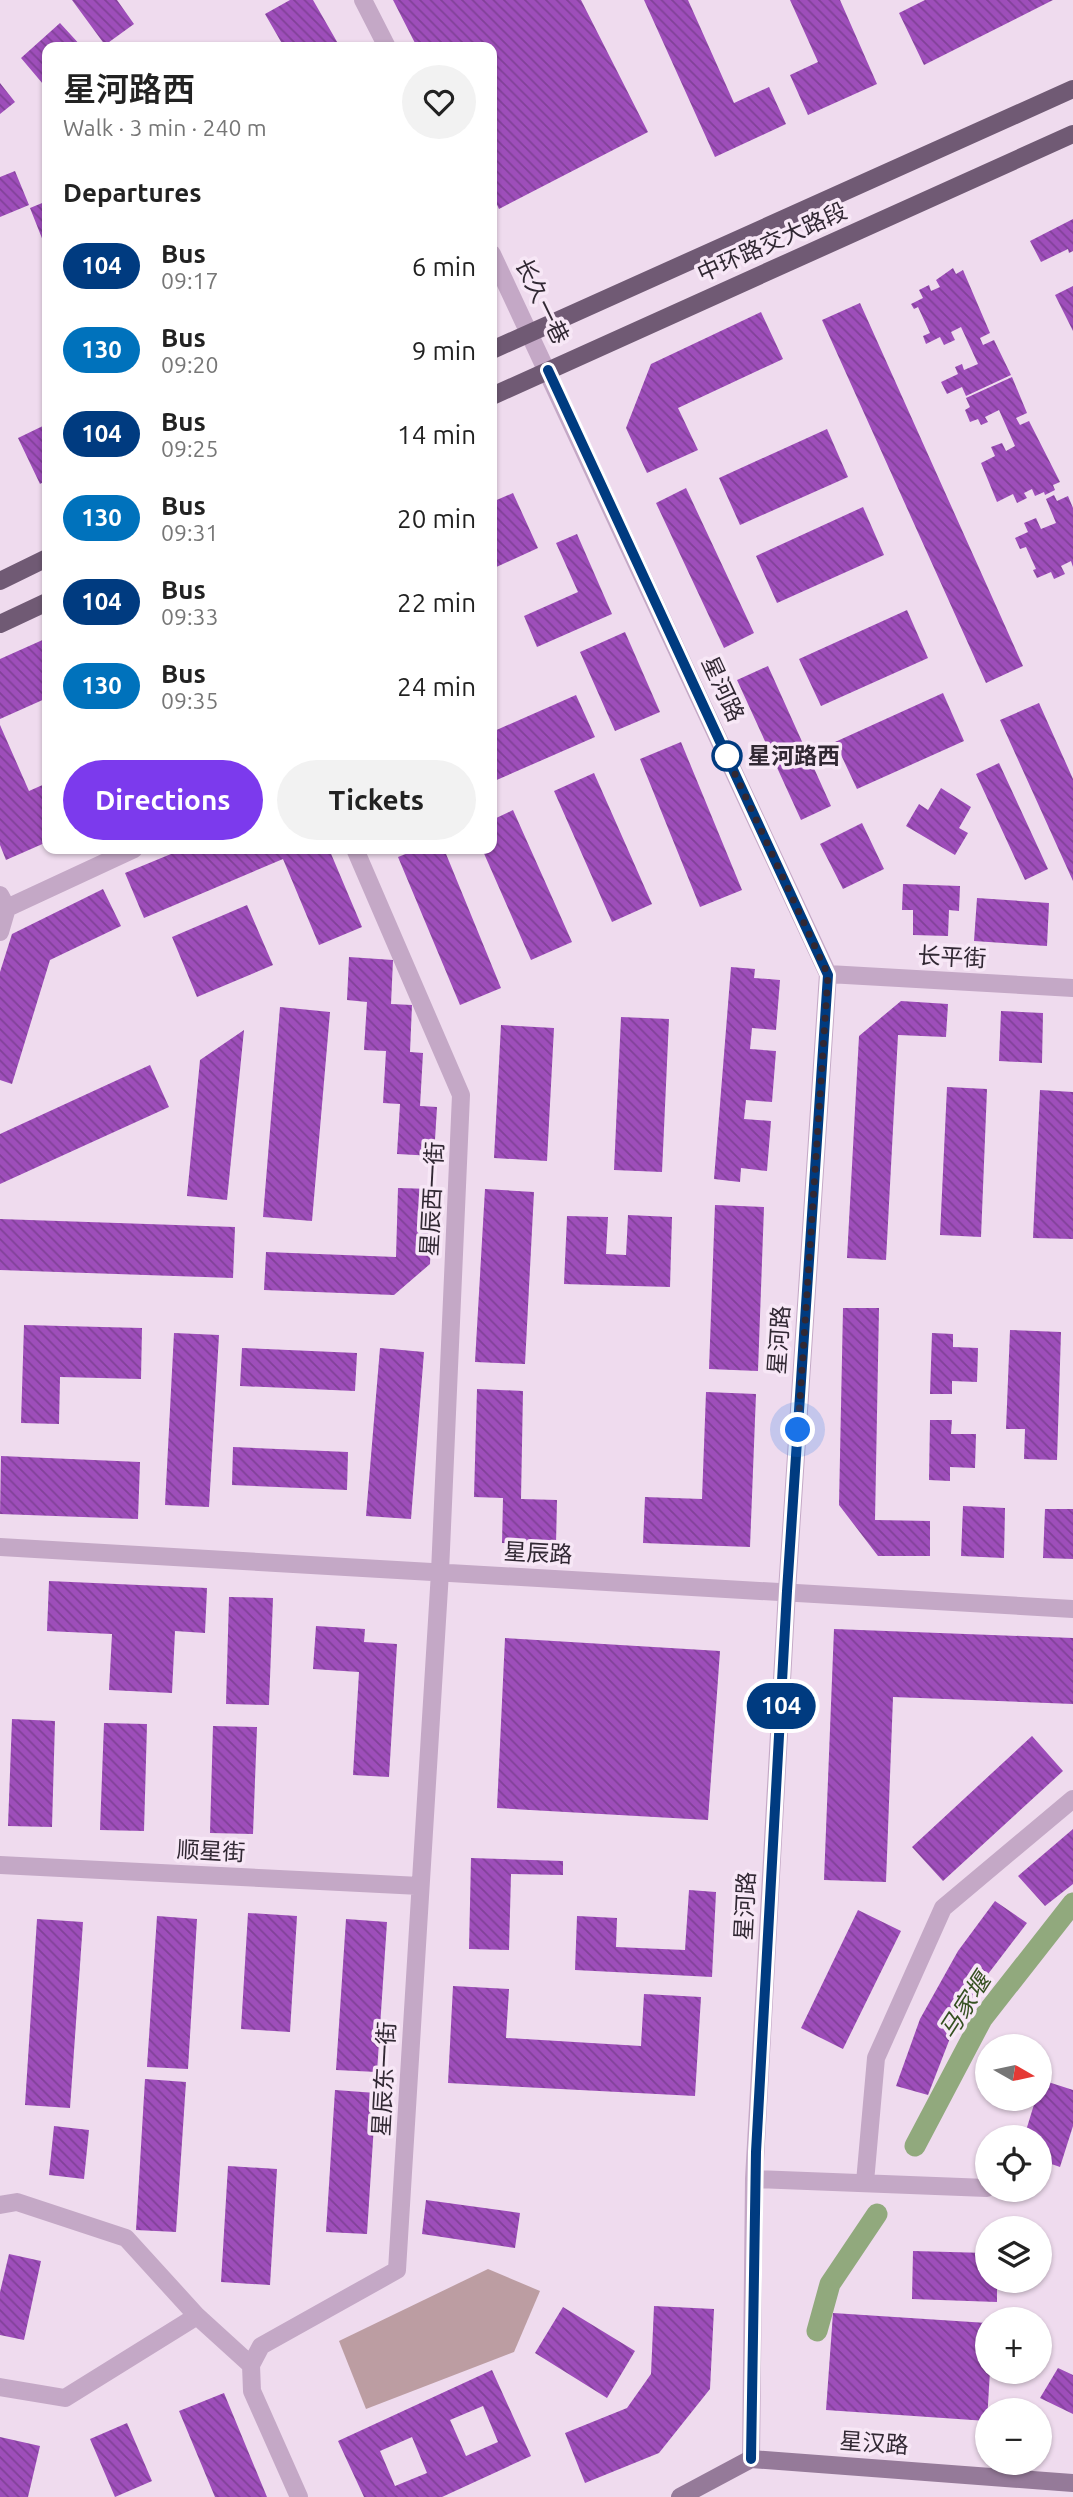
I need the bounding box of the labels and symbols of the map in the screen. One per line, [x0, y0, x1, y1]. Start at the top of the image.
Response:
street label: 中环路交大路段 [693, 197, 850, 286]
street label: 长久一巷 [511, 254, 574, 348]
street label: 星河路 [698, 652, 749, 725]
marker: 星河路西 [712, 741, 742, 771]
place label: 星河路西 [748, 743, 840, 768]
street label: 长平街 [917, 942, 987, 971]
street label: 星辰西一街 [416, 1141, 447, 1257]
street label: 星河路 [764, 1305, 793, 1375]
your location [780, 1412, 815, 1447]
street label: 星辰路 [503, 1538, 573, 1567]
line badge: 104 [741, 1683, 821, 1729]
street label: 顺星街 [176, 1836, 246, 1865]
street label: 星河路 [730, 1871, 759, 1941]
water label: 马家堰 [934, 1965, 998, 2043]
street label: 星辰东一街 [368, 2021, 399, 2137]
north arrow [975, 2034, 1052, 2110]
street label: 星汉路 [839, 2428, 909, 2457]

